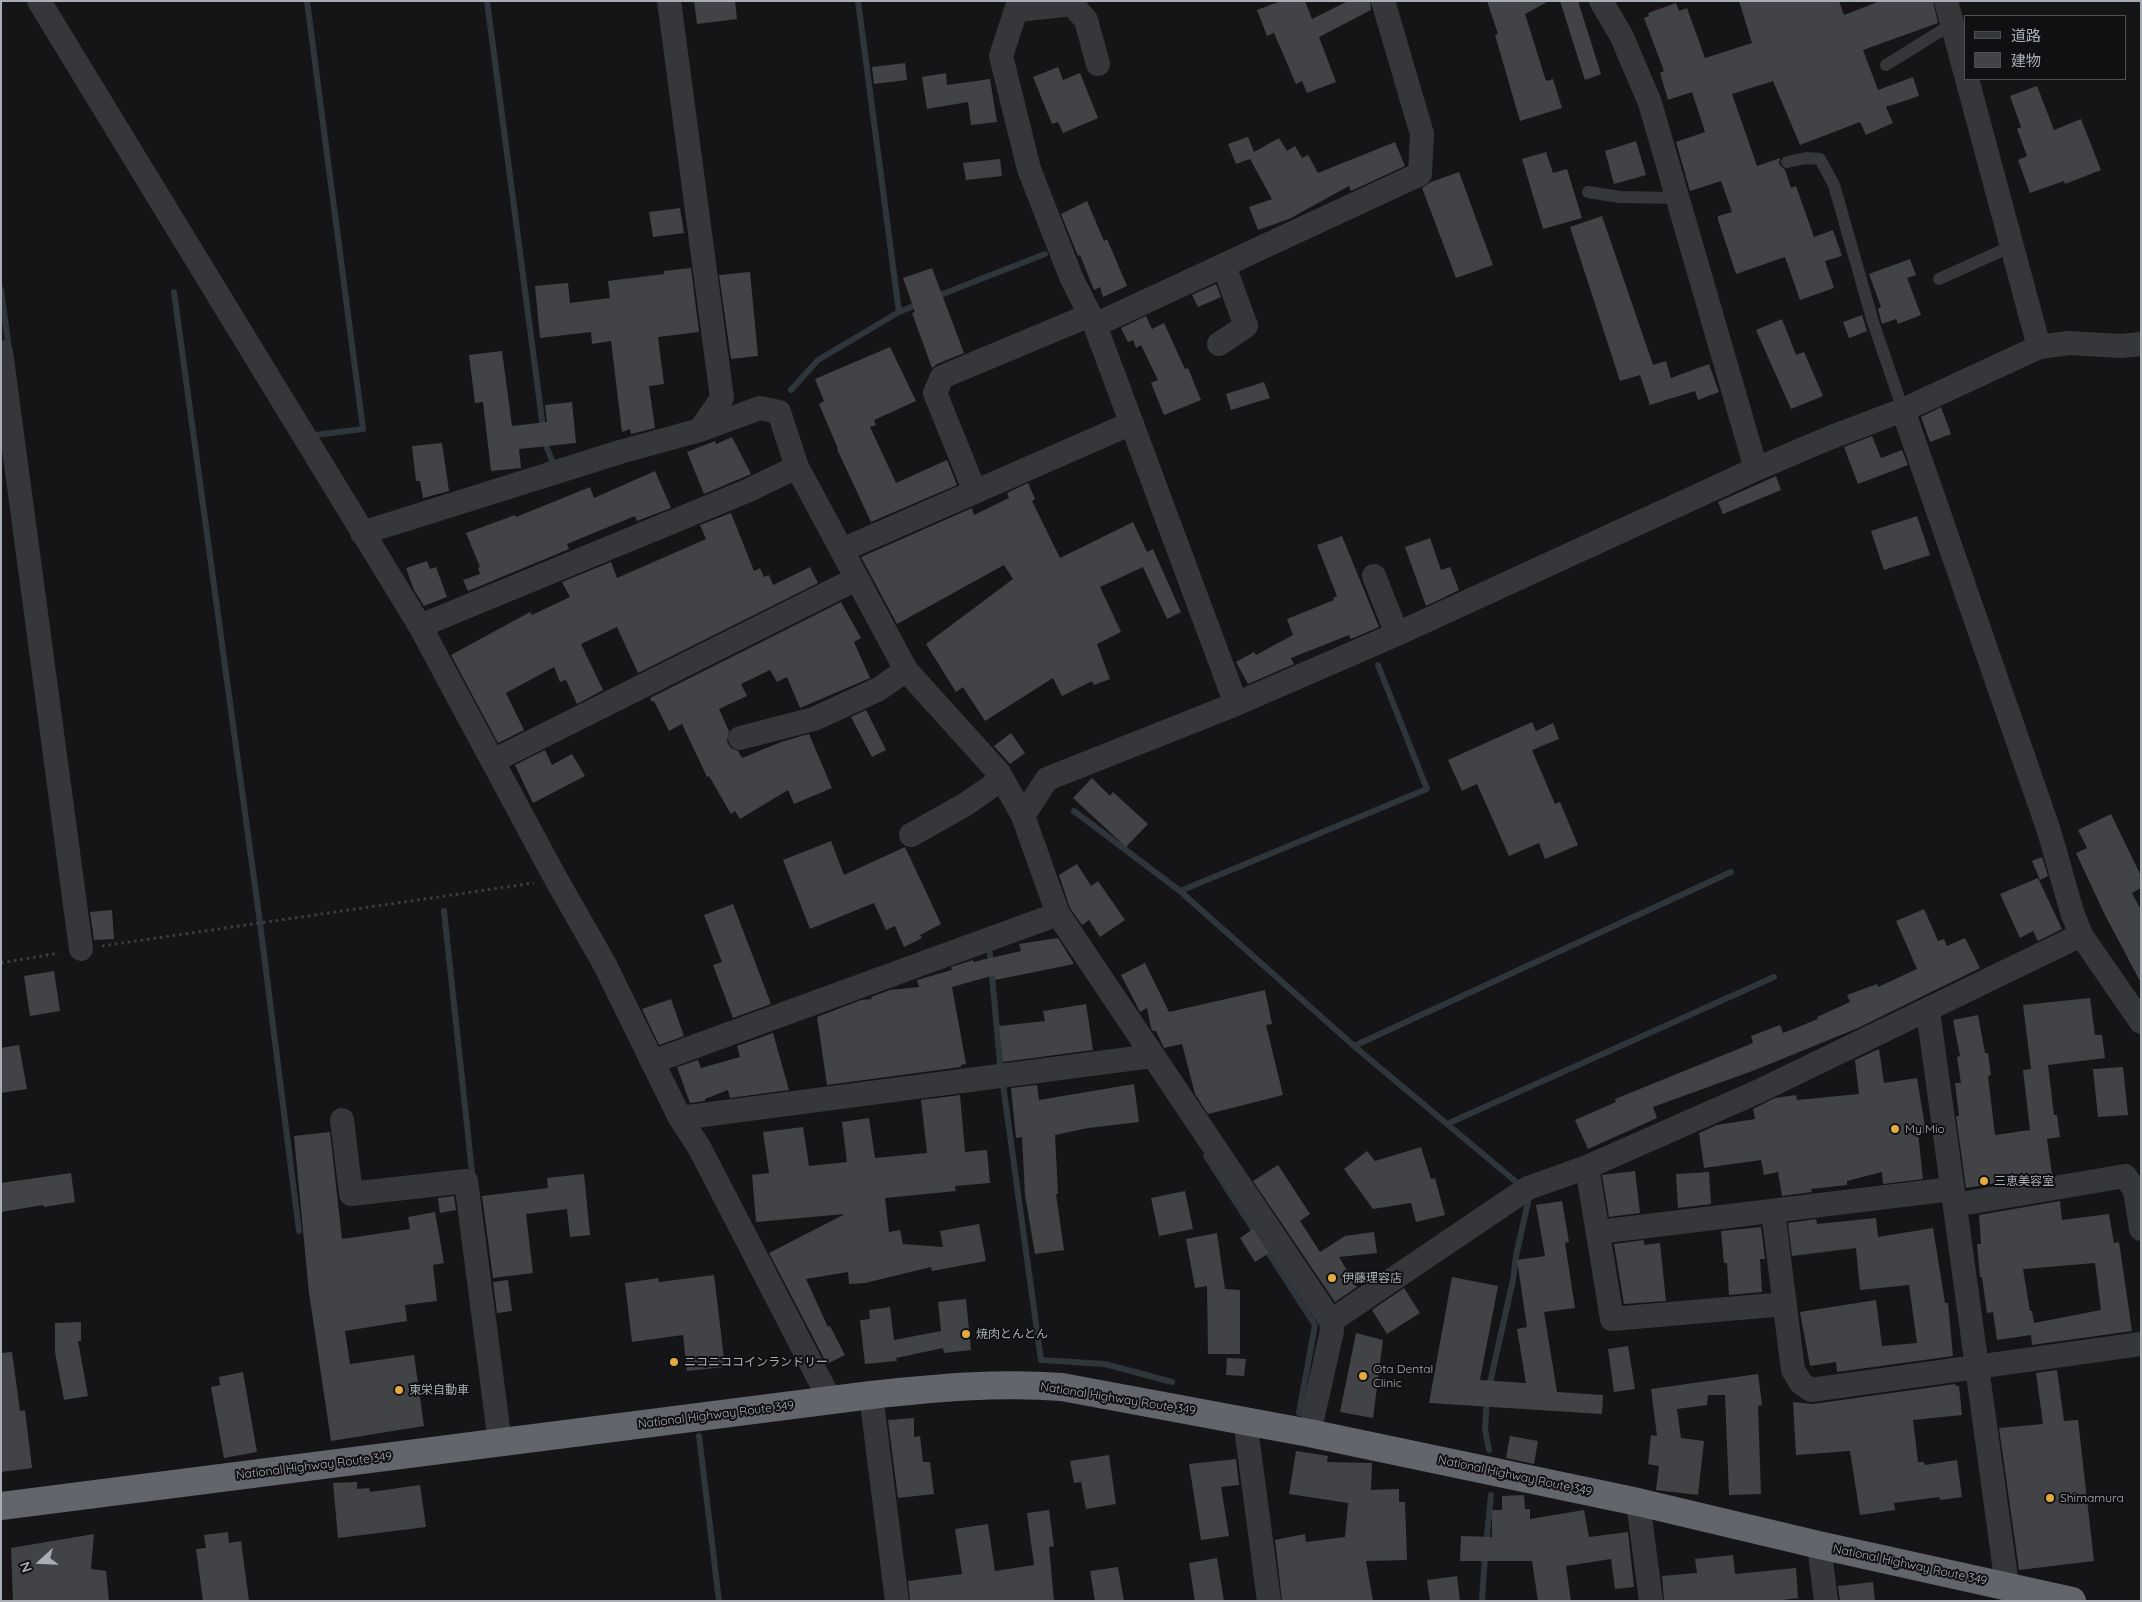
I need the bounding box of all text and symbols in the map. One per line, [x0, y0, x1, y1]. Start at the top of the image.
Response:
legend [1964, 15, 2127, 80]
text: 道路 [2011, 26, 2041, 45]
text: 建物 [2011, 51, 2041, 70]
place label: My Mio [1905, 1122, 1945, 1136]
marker: My Mio [1889, 1123, 1901, 1135]
place label: 三恵美容室 [1994, 1174, 2054, 1188]
marker: 三恵美容室 [1978, 1175, 1990, 1187]
place label: 伊藤理容店 [1342, 1271, 1402, 1285]
marker: 伊藤理容店 [1326, 1272, 1338, 1284]
place label: 焼肉とんとん [976, 1327, 1048, 1341]
marker: 焼肉とんとん [960, 1328, 972, 1340]
place label: ニコニココインランドリー [684, 1355, 828, 1369]
marker: ニコニココインランドリー [668, 1356, 680, 1368]
place label: Ota Dental Clinic [1373, 1362, 1433, 1390]
marker: Ota Dental Clinic [1357, 1370, 1369, 1382]
street label: National Highway Route 349 [1039, 1380, 1197, 1418]
place label: 東栄自動車 [409, 1383, 469, 1397]
marker: 東栄自動車 [393, 1384, 405, 1396]
street label: National Highway Route 349 [637, 1398, 795, 1432]
street label: National Highway Route 349 [235, 1449, 393, 1483]
street label: National Highway Route 349 [1437, 1453, 1593, 1499]
place label: Shimamura [2060, 1491, 2124, 1505]
marker: Shimamura [2044, 1492, 2056, 1504]
north arrow [15, 1537, 65, 1587]
street label: National Highway Route 349 [1832, 1542, 1988, 1588]
text: N [16, 1559, 36, 1575]

